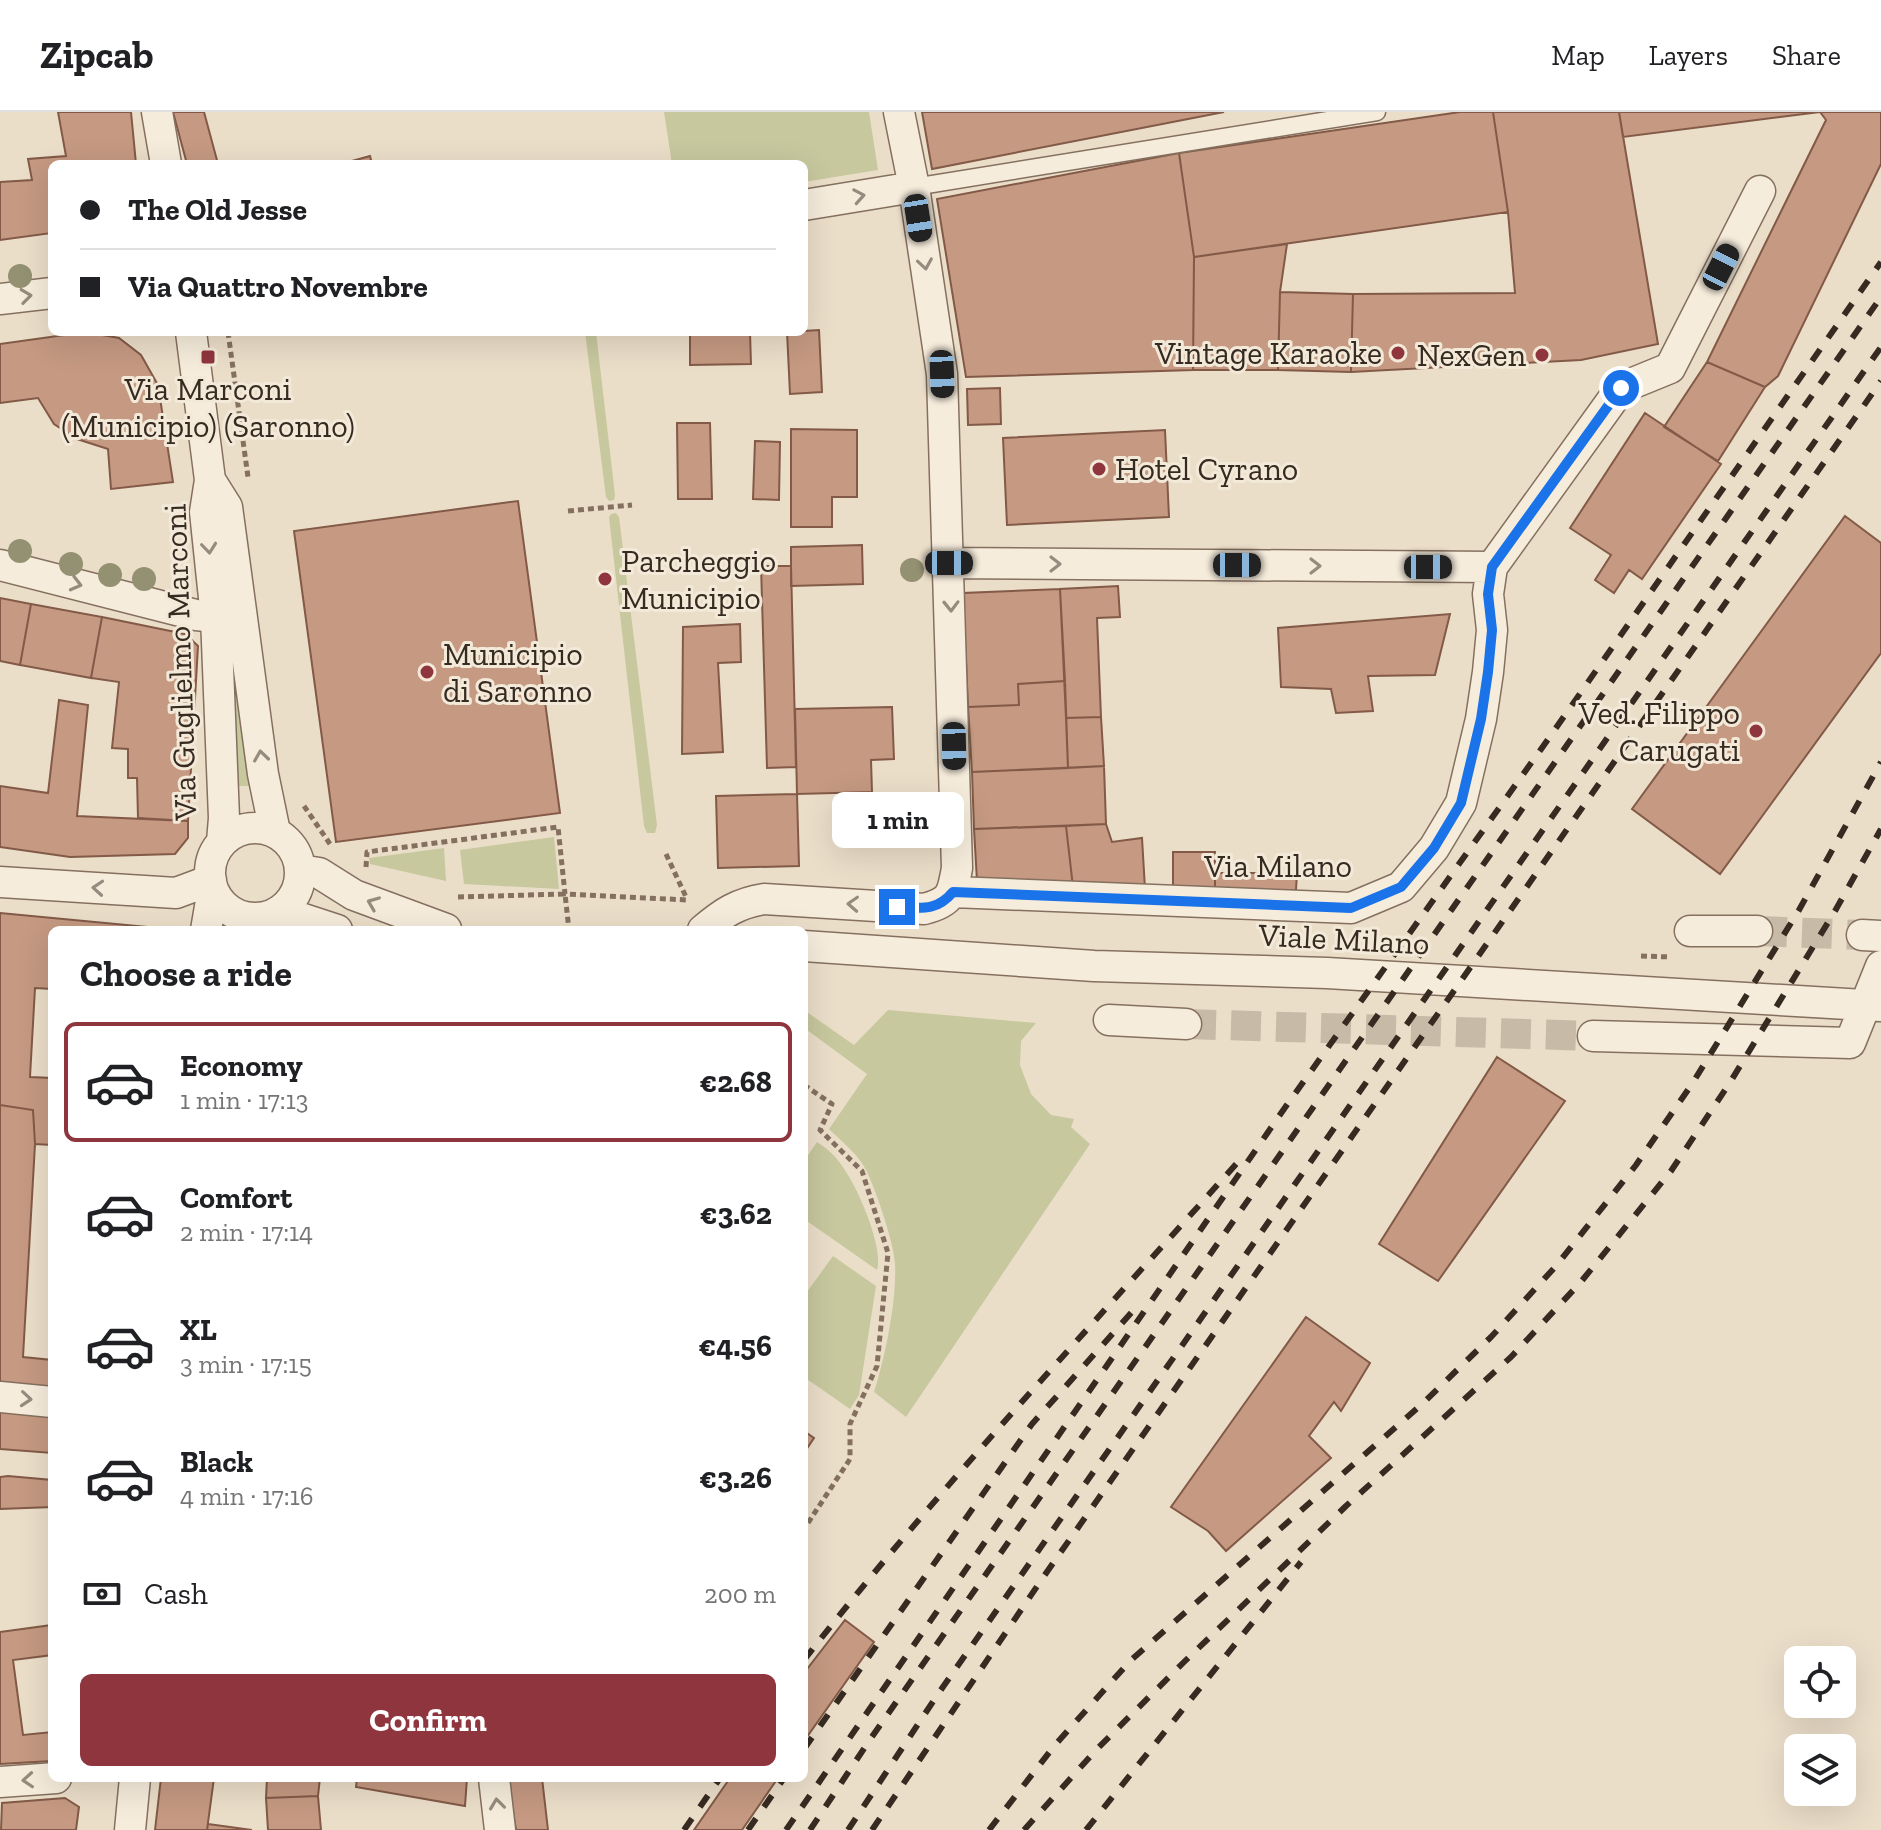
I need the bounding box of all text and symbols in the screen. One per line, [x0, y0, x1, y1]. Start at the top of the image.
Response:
text: Zipcab [40, 32, 154, 78]
text: Map [1551, 39, 1605, 72]
text: Layers [1649, 39, 1728, 72]
text: Share [1772, 39, 1841, 72]
one-way arrow [852, 188, 866, 205]
text: The Old Jesse [128, 192, 307, 228]
car [902, 192, 934, 244]
car [1699, 240, 1743, 294]
one-way arrow [916, 257, 933, 271]
text: Via Quattro Novembre [128, 269, 428, 305]
one-way arrow [20, 288, 33, 305]
place label: Vintage Karaoke [1154, 334, 1382, 372]
place label: NexGen [1417, 336, 1527, 374]
marker: Vintage Karaoke [1389, 344, 1407, 362]
marker: NexGen [1533, 346, 1551, 364]
marker: Via Marconi (Municipio) (Saronno) [199, 348, 217, 366]
car [929, 350, 955, 398]
place label: Via Marconi (Municipio) (Saronno) [61, 370, 355, 445]
route start [1603, 370, 1639, 406]
place label: Hotel Cyrano [1115, 450, 1298, 488]
marker: Hotel Cyrano [1090, 460, 1108, 478]
street label: Via Guglielmo Marconi [155, 503, 205, 822]
one-way arrow [200, 542, 217, 555]
place label: Parcheggio Municipio [621, 542, 776, 617]
car [925, 551, 973, 575]
car [1213, 553, 1261, 577]
one-way arrow [1049, 555, 1062, 573]
car [1404, 555, 1452, 579]
one-way arrow [1309, 557, 1322, 575]
marker: Parcheggio Municipio [596, 570, 614, 588]
one-way arrow [68, 575, 82, 592]
one-way arrow [942, 600, 959, 613]
place label: Municipio di Saronno [443, 635, 592, 710]
marker: Municipio di Saronno [418, 663, 436, 681]
place label: Ved. Filippo Carugati [1578, 694, 1740, 769]
car [942, 722, 966, 770]
marker: Ved. Filippo Carugati [1747, 722, 1765, 740]
one-way arrow [253, 749, 270, 763]
callout: 1 min [831, 791, 963, 847]
text: 1 min [867, 804, 929, 836]
street label: Via Milano [1203, 847, 1352, 885]
one-way arrow [91, 880, 104, 897]
route end [879, 889, 915, 925]
one-way arrow [367, 896, 381, 913]
one-way arrow [846, 896, 859, 913]
street label: Viale Milano [1257, 915, 1430, 962]
text: Choose a ride [80, 952, 292, 995]
icon: car [84, 1046, 156, 1118]
text: Economy [180, 1048, 303, 1084]
text: €2.68 [699, 1064, 772, 1100]
text: 1 min · 17:13 [180, 1084, 308, 1116]
icon: car [84, 1178, 156, 1250]
text: Comfort [180, 1180, 292, 1216]
text: €3.62 [700, 1196, 772, 1232]
text: 2 min · 17:14 [180, 1216, 313, 1248]
icon: car [84, 1310, 156, 1382]
text: XL [180, 1312, 217, 1348]
text: €4.56 [699, 1328, 772, 1364]
text: 3 min · 17:15 [180, 1348, 312, 1380]
one-way arrow [20, 1391, 33, 1408]
icon: car [84, 1442, 156, 1514]
text: Black [180, 1444, 253, 1480]
text: €3.26 [699, 1460, 772, 1496]
text: 4 min · 17:16 [180, 1480, 313, 1512]
icon: cash [80, 1572, 124, 1616]
text: Cash [144, 1576, 208, 1612]
text: 200 m [704, 1578, 776, 1610]
map controls [1784, 1646, 1856, 1806]
button: locate [1784, 1646, 1856, 1718]
button: Confirm [80, 1674, 776, 1766]
button: layers [1784, 1734, 1856, 1806]
one-way arrow [21, 1771, 34, 1788]
one-way arrow [489, 1797, 506, 1810]

